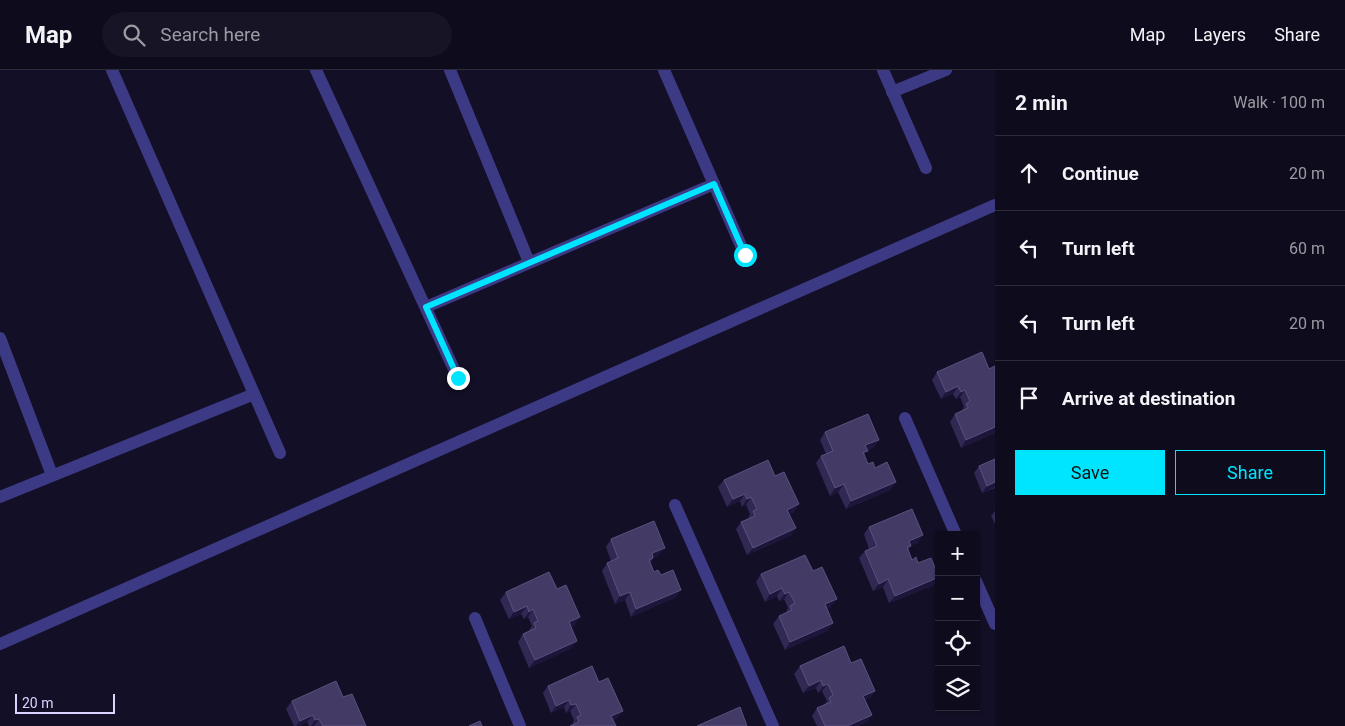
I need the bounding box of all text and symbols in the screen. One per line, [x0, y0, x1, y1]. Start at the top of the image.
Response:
search box [102, 12, 452, 57]
text: Map [25, 21, 72, 49]
icon: search [120, 21, 148, 49]
text: Search here [160, 23, 260, 46]
text: Map [1130, 24, 1165, 45]
text: Layers [1193, 24, 1246, 45]
text: Share [1274, 24, 1320, 45]
text: 2 min [1015, 91, 1068, 115]
text: Walk · 100 m [1233, 93, 1325, 112]
icon: ahead [1015, 159, 1043, 187]
text: Continue [1062, 162, 1139, 185]
text: 20 m [1289, 164, 1325, 183]
icon: left [1015, 234, 1043, 262]
text: Turn left [1062, 237, 1135, 260]
text: 60 m [1289, 239, 1325, 258]
route start [734, 244, 757, 267]
icon: left [1015, 309, 1043, 337]
text: Turn left [1062, 312, 1135, 335]
text: 20 m [1289, 314, 1325, 333]
route end [447, 367, 470, 390]
icon: arrive [1015, 384, 1043, 412]
text: Arrive at destination [1062, 387, 1235, 410]
button: Save [1015, 450, 1165, 495]
button: Share [1175, 450, 1325, 495]
map controls [935, 531, 980, 711]
button: + [935, 531, 980, 576]
button: − [935, 576, 980, 621]
button: locate [935, 621, 980, 666]
button: layers [935, 666, 980, 711]
scale bar [15, 691, 115, 714]
text: 20 m [22, 695, 54, 711]

